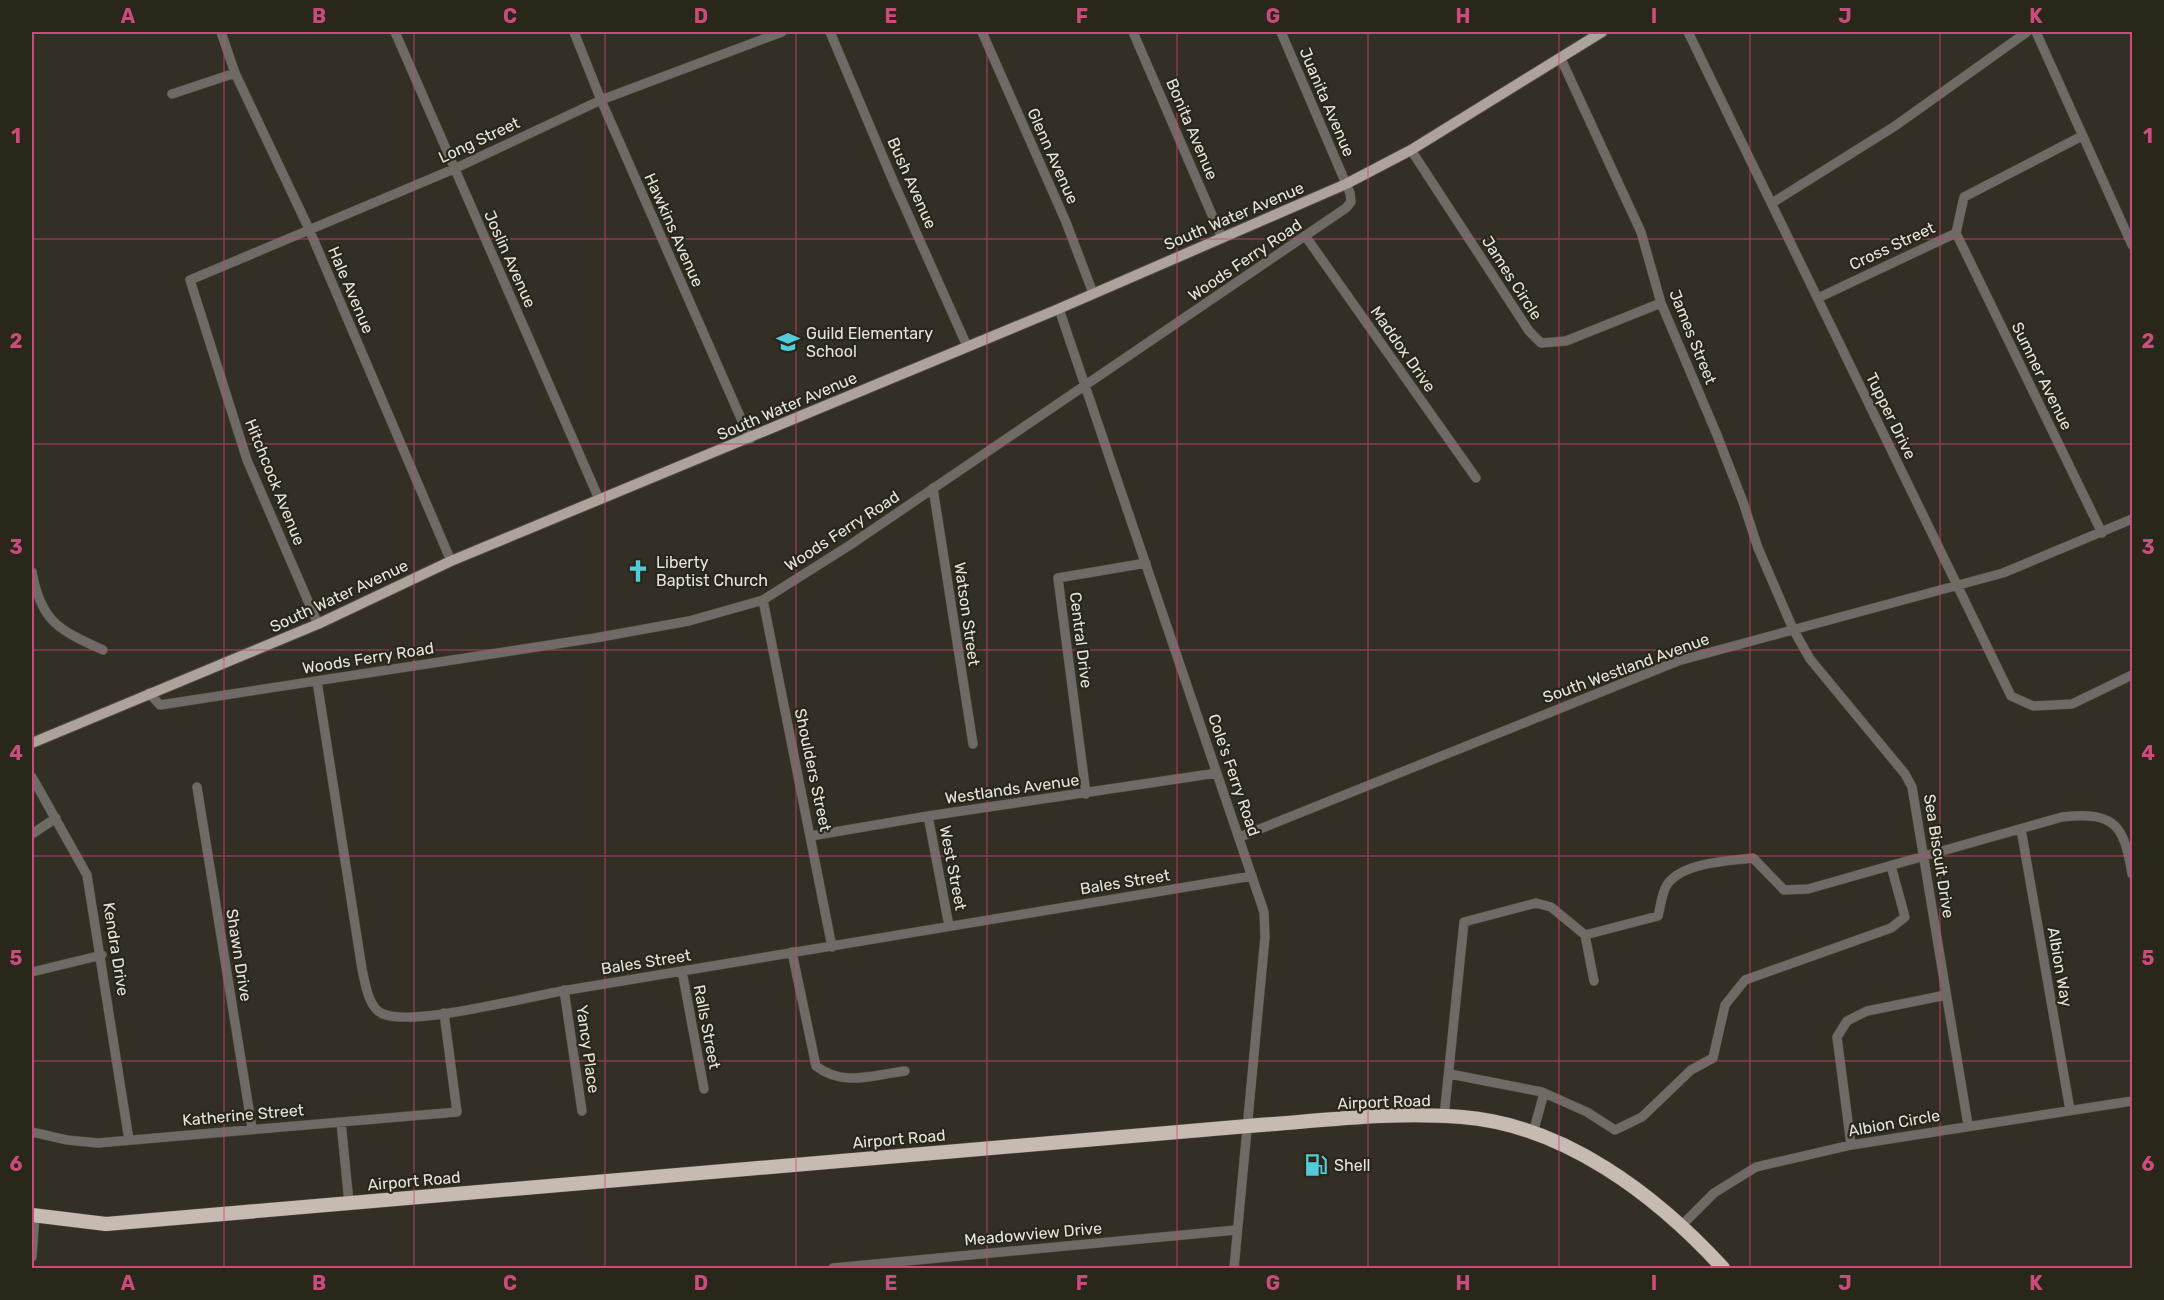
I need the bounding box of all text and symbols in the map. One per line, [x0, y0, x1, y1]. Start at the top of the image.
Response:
text: A [121, 4, 136, 28]
text: B [312, 4, 326, 28]
text: C [503, 4, 517, 28]
text: D [694, 4, 708, 28]
text: E [885, 4, 897, 28]
text: F [1076, 4, 1088, 28]
text: G [1266, 4, 1280, 28]
text: H [1456, 4, 1470, 28]
text: I [1651, 4, 1657, 28]
text: J [1838, 4, 1852, 28]
text: K [2029, 4, 2043, 28]
street label: Juanita Avenue [1295, 45, 1359, 159]
street label: Bonita Avenue [1162, 76, 1222, 182]
street label: Glenn Avenue [1023, 105, 1083, 207]
street label: Long Street [435, 113, 523, 167]
text: 1 [11, 124, 21, 148]
text: 1 [2143, 124, 2153, 148]
street label: Bush Avenue [883, 134, 941, 232]
street label: Hawkins Avenue [640, 170, 708, 290]
street label: South Water Avenue [1161, 178, 1307, 254]
street label: Joslin Avenue [480, 207, 540, 311]
street label: Woods Ferry Road [1185, 215, 1305, 305]
street label: Cross Street [1846, 218, 1938, 274]
street label: James Circle [1478, 232, 1546, 324]
street label: Hale Avenue [324, 244, 378, 336]
street label: James Street [1665, 287, 1721, 387]
street label: Maddox Drive [1366, 302, 1440, 396]
street label: Sumner Avenue [2008, 319, 2076, 433]
place label: Guild Elementary School [806, 324, 933, 361]
text: 2 [10, 329, 23, 353]
school or university icon: Guild Elementary School [775, 329, 801, 355]
text: 2 [2142, 329, 2155, 353]
street label: South Water Avenue [714, 368, 860, 444]
street label: Tupper Drive [1862, 370, 1920, 462]
street label: Hitchcock Avenue [241, 416, 309, 548]
street label: Woods Ferry Road [781, 487, 903, 575]
text: 3 [9, 535, 23, 559]
text: 3 [2141, 535, 2155, 559]
place label: Liberty Baptist Church [656, 553, 768, 590]
street label: South Water Avenue [267, 556, 411, 636]
church icon: Liberty Baptist Church [625, 558, 651, 584]
street label: Watson Street [950, 561, 984, 667]
street label: Central Drive [1066, 591, 1096, 689]
street label: South Westland Avenue [1540, 629, 1712, 707]
street label: Woods Ferry Road [301, 638, 435, 678]
street label: Shoulders Street [791, 707, 835, 833]
street label: Cole's Ferry Road [1204, 711, 1264, 839]
text: 4 [9, 741, 23, 765]
text: 4 [2141, 741, 2155, 765]
street label: Westlands Avenue [944, 770, 1080, 808]
street label: Sea Biscuit Drive [1920, 793, 1958, 919]
street label: West Street [935, 824, 971, 912]
street label: Bales Street [1079, 866, 1171, 898]
street label: Kendra Drive [99, 901, 133, 997]
street label: Shawn Drive [222, 907, 256, 1003]
street label: Albion Way [2044, 926, 2076, 1008]
text: 5 [10, 946, 23, 970]
street label: Bales Street [600, 946, 692, 978]
text: 5 [2142, 946, 2155, 970]
street label: Ralls Street [690, 983, 724, 1071]
street label: Yancy Place [572, 1004, 604, 1094]
street label: Airport Road [1337, 1091, 1431, 1113]
street label: Katherine Street [181, 1100, 305, 1130]
street label: Albion Circle [1847, 1106, 1941, 1140]
street label: Airport Road [852, 1125, 946, 1153]
text: 6 [9, 1152, 23, 1176]
fuel station icon: Shell [1303, 1152, 1329, 1178]
text: 6 [2141, 1152, 2155, 1176]
place label: Shell [1334, 1156, 1370, 1175]
street label: Airport Road [367, 1167, 461, 1195]
street label: Meadowview Drive [963, 1219, 1103, 1249]
text: A [121, 1271, 136, 1295]
text: B [312, 1271, 326, 1295]
text: C [503, 1271, 517, 1295]
text: D [694, 1271, 708, 1295]
text: E [885, 1271, 897, 1295]
text: F [1076, 1271, 1088, 1295]
text: G [1266, 1271, 1280, 1295]
text: H [1456, 1271, 1470, 1295]
text: I [1651, 1271, 1657, 1295]
text: J [1838, 1271, 1852, 1295]
text: K [2029, 1271, 2043, 1295]

